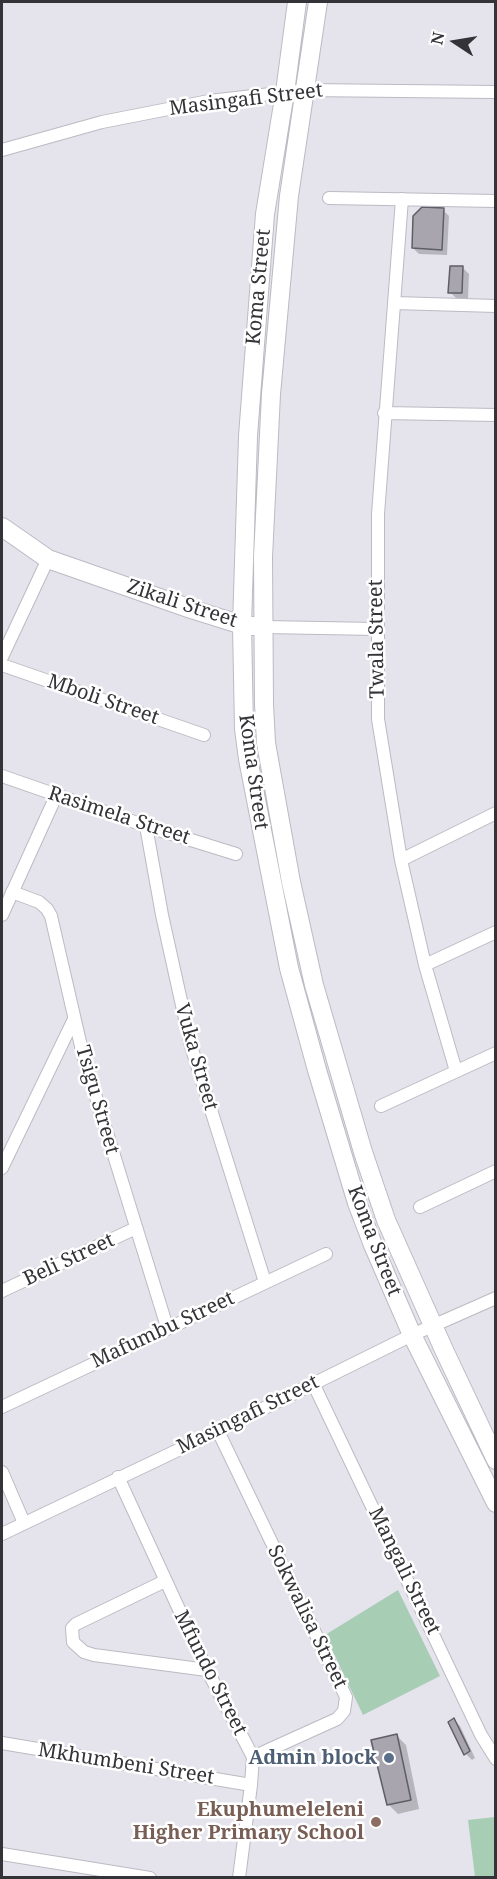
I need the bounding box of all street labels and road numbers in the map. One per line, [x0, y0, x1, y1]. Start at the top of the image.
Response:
street label: Masingafi Street [168, 79, 324, 121]
street label: Koma Street [242, 228, 276, 346]
street label: Zikali Street [124, 575, 240, 633]
street label: Twala Street [364, 579, 390, 699]
street label: Mboli Street [44, 670, 162, 730]
street label: Koma Street [233, 713, 273, 831]
street label: Rasimela Street [45, 782, 193, 850]
street label: Vuka Street [169, 1001, 223, 1113]
street label: Tsigu Street [70, 1043, 124, 1157]
street label: Koma Street [342, 1182, 406, 1300]
street label: Beli Street [20, 1229, 118, 1291]
street label: Mafumbu Street [88, 1286, 238, 1374]
street label: Masingafi Street [173, 1370, 323, 1460]
street label: Mangali Street [363, 1503, 445, 1639]
street label: Sokwalisa Street [262, 1541, 352, 1693]
street label: Mfundo Street [168, 1607, 252, 1739]
street label: Mkhumbeni Street [36, 1738, 216, 1790]

